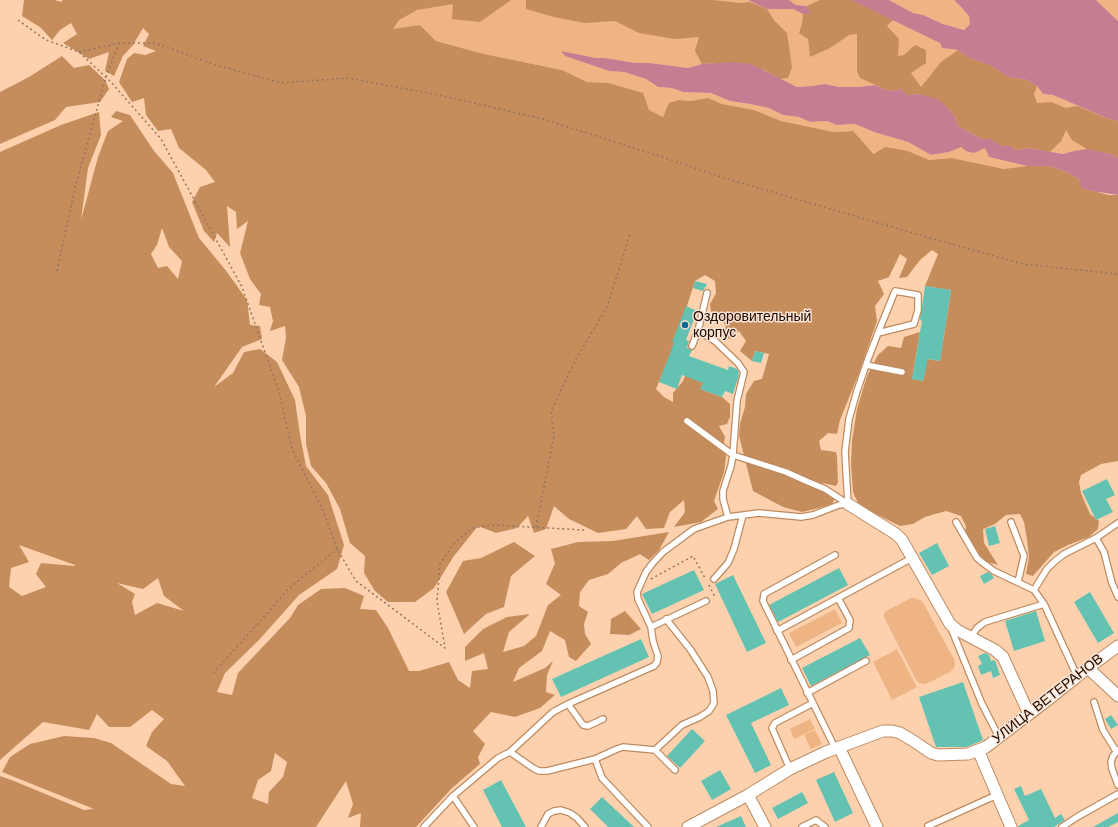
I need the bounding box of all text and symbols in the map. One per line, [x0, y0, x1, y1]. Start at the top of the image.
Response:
place label: Оздоровительный корпус [693, 309, 811, 342]
marker: Оздоровительный корпус [680, 320, 690, 330]
street label: УЛИЦА ВЕТЕРАНОВ [989, 651, 1107, 747]

